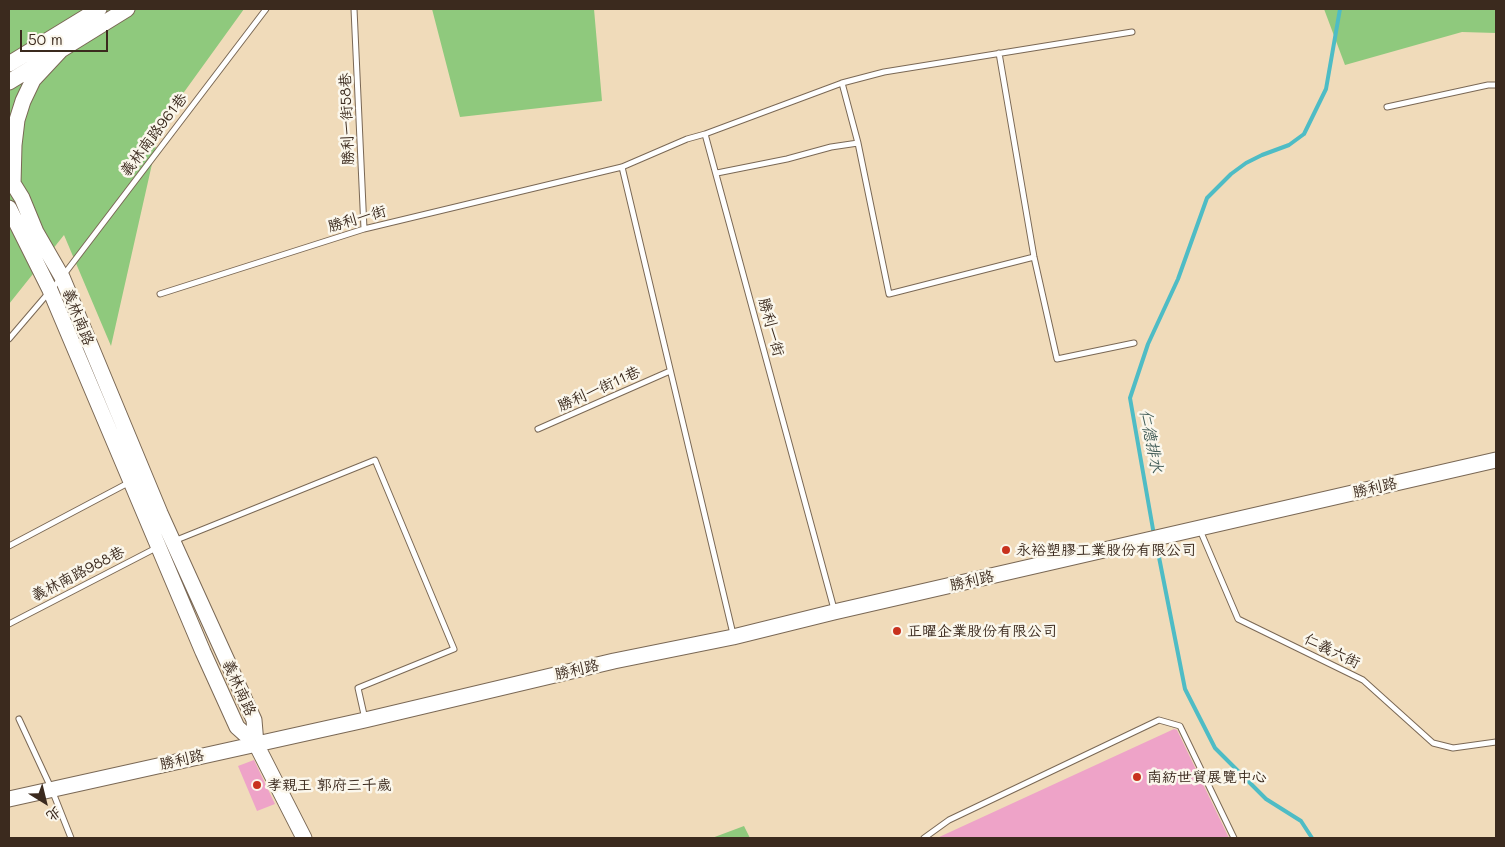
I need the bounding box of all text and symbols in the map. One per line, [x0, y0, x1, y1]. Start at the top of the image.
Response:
scale bar [22, 20, 110, 52]
text: 50 m [28, 29, 63, 49]
street label: 勝利一街58巷 [336, 72, 358, 166]
street label: 義林南路961巷 [117, 90, 191, 180]
street label: 勝利一街 [326, 202, 388, 236]
street label: 義林南路 [58, 286, 98, 348]
street label: 勝利一街 [755, 296, 787, 358]
street label: 勝利一街11巷 [555, 363, 643, 415]
water label: 仁德排水 [1135, 408, 1167, 474]
street label: 勝利路 [1351, 474, 1399, 502]
place label: 永裕塑膠工業股份有限公司 [1016, 541, 1196, 559]
street label: 義林南路988巷 [28, 543, 128, 605]
marker: 永裕塑膠工業股份有限公司 [1000, 544, 1012, 556]
street label: 勝利路 [948, 567, 996, 595]
place label: 正曜企業股份有限公司 [907, 622, 1057, 640]
marker: 正曜企業股份有限公司 [891, 625, 903, 637]
street label: 仁義六街 [1301, 630, 1363, 672]
street label: 勝利路 [553, 656, 601, 684]
street label: 義林南路 [219, 657, 259, 719]
street label: 勝利路 [158, 746, 206, 774]
place label: 南紡世貿展覽中心 [1147, 768, 1267, 786]
marker: 南紡世貿展覽中心 [1131, 771, 1143, 783]
place label: 孝親王 郭府三千歲 [267, 776, 392, 794]
north arrow [20, 777, 70, 827]
marker: 孝親王 郭府三千歲 [251, 779, 263, 791]
text: 北 [43, 803, 65, 826]

